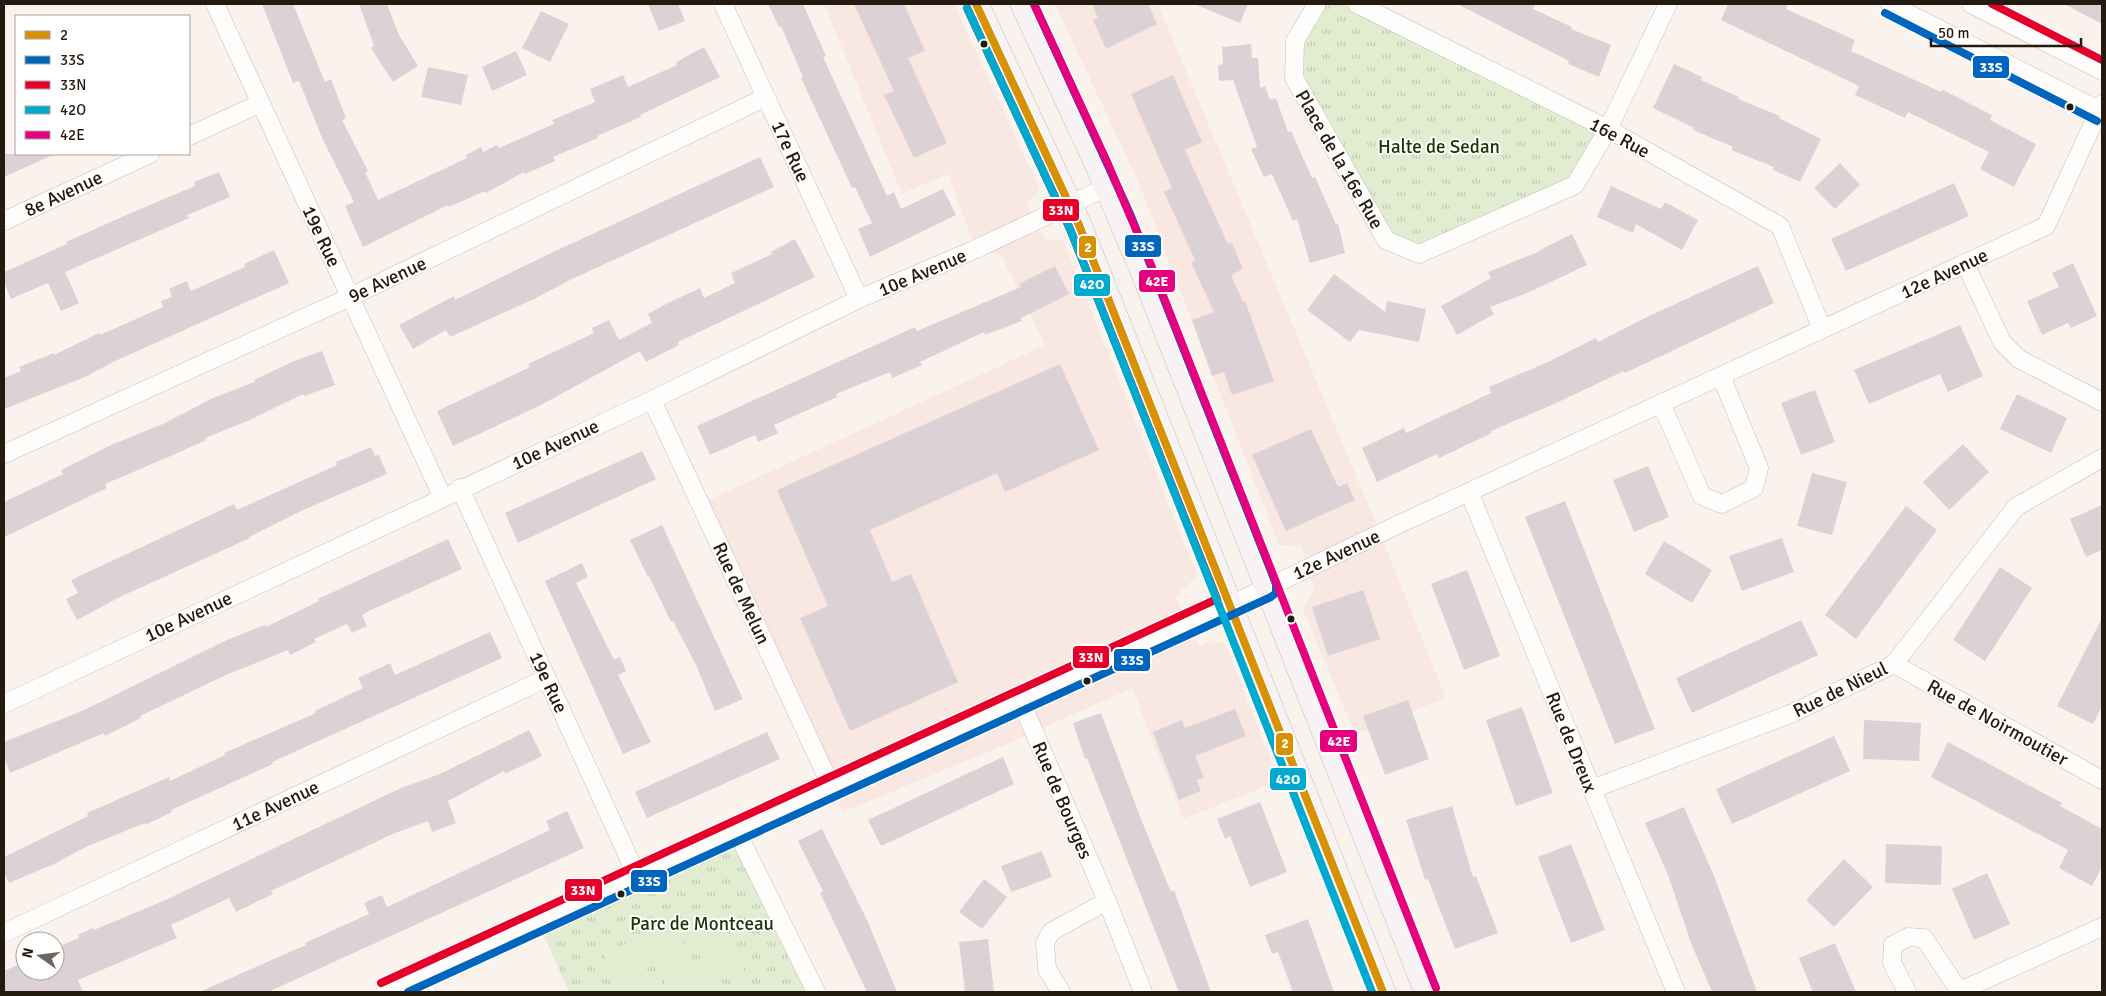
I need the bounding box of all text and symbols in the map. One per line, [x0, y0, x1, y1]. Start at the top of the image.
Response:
legend [15, 15, 190, 155]
scale bar [1931, 15, 2081, 47]
text: 50 m [1938, 24, 1969, 42]
text: 2 [60, 26, 68, 44]
unlabelled marker [979, 39, 989, 49]
text: 33S [60, 51, 85, 69]
line badge: 33S [1972, 55, 2010, 79]
text: 33S [1980, 59, 2003, 76]
text: 33N [60, 76, 86, 94]
street label: Place de la 16e Rue [1290, 86, 1389, 233]
text: 42O [60, 101, 86, 119]
unlabelled marker [2065, 102, 2075, 112]
street label: 16e Rue [1585, 112, 1654, 164]
street label: 17e Rue [765, 117, 815, 186]
text: 42E [60, 126, 85, 144]
park label: Halte de Sedan [1378, 135, 1500, 159]
street label: 8e Avenue [21, 165, 106, 222]
line badge: 33N [1042, 198, 1080, 222]
street label: 19e Rue [296, 202, 346, 271]
text: 33N [1049, 202, 1073, 219]
line badge: 33S [1124, 234, 1162, 258]
line badge: 2 [1078, 235, 1097, 259]
text: 33S [1132, 238, 1155, 255]
text: 2 [1084, 239, 1092, 256]
street label: 12e Avenue [1897, 243, 1992, 305]
street label: 10e Avenue [875, 244, 970, 302]
street label: 9e Avenue [345, 251, 430, 308]
line badge: 42E [1138, 269, 1176, 293]
line badge: 42O [1073, 273, 1111, 297]
text: 42E [1145, 273, 1169, 290]
text: 42O [1080, 276, 1104, 293]
street label: 10e Avenue [508, 414, 603, 476]
street label: 12e Avenue [1289, 524, 1384, 586]
street label: Rue de Melun [707, 539, 775, 648]
street label: 10e Avenue [141, 586, 236, 648]
unlabelled marker [1286, 614, 1296, 624]
line badge: 33N [1072, 645, 1110, 669]
street label: 19e Rue [523, 648, 573, 717]
line badge: 33S [1113, 648, 1151, 672]
text: 33N [1079, 649, 1103, 666]
text: 33S [1121, 652, 1144, 669]
street label: Rue de Nieul [1789, 657, 1892, 723]
street label: Rue de Noirmoutier [1923, 674, 2072, 772]
unlabelled marker [1082, 676, 1092, 686]
street label: Rue de Dreux [1540, 689, 1602, 796]
line badge: 42E [1319, 729, 1358, 753]
line badge: 2 [1275, 732, 1294, 756]
text: 42E [1327, 733, 1351, 750]
text: 2 [1281, 735, 1289, 752]
street label: Rue de Bourges [1027, 738, 1098, 863]
line badge: 42O [1269, 767, 1307, 791]
text: 42O [1276, 771, 1300, 788]
street label: 11e Avenue [228, 775, 323, 837]
line badge: 33S [630, 869, 668, 893]
text: 33S [638, 873, 661, 890]
line badge: 33N [564, 878, 603, 902]
text: 33N [571, 882, 595, 899]
unlabelled marker [616, 889, 626, 899]
park label: Parc de Montceau [630, 912, 774, 936]
north arrow [15, 931, 65, 981]
text: N [18, 946, 37, 960]

